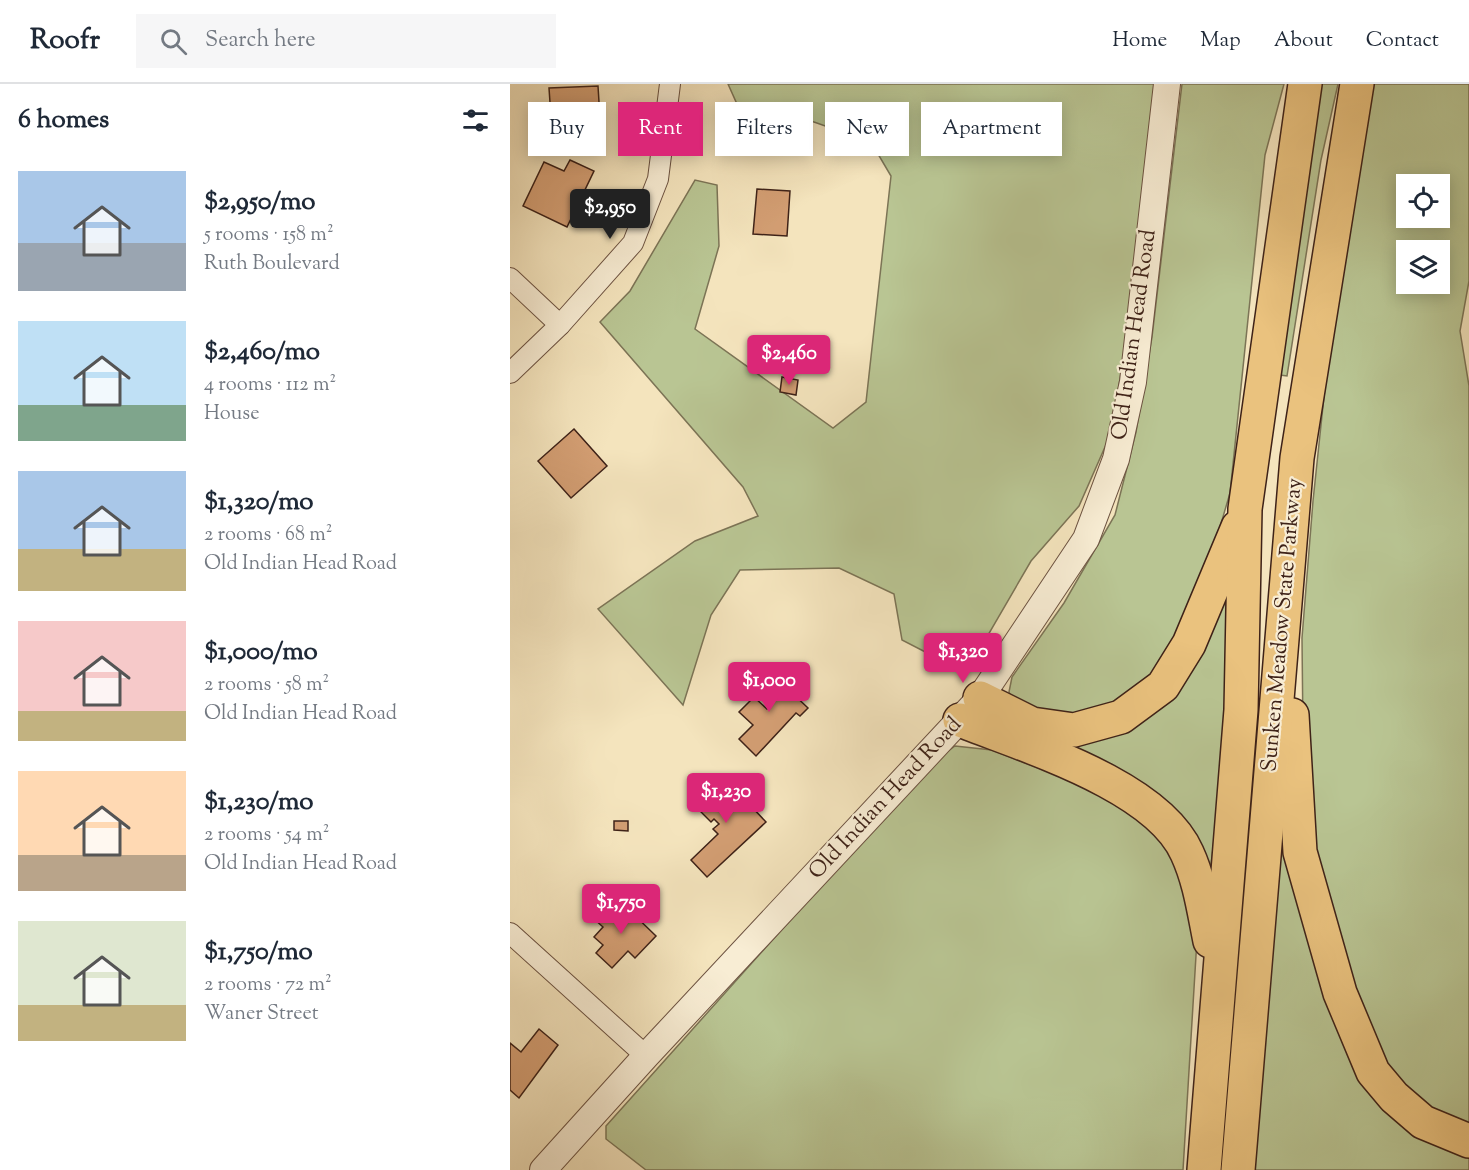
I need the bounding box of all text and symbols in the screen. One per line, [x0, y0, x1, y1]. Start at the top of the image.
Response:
search box [136, 14, 556, 68]
text: Roofr [30, 21, 100, 61]
icon: search [157, 25, 190, 58]
text: Search here [205, 25, 315, 57]
text: Home [1112, 26, 1167, 56]
text: Map [1200, 26, 1241, 56]
text: About [1274, 26, 1333, 56]
text: Contact [1366, 26, 1439, 56]
text: 6 homes [18, 102, 109, 139]
chip: Buy [528, 102, 606, 156]
chip: Rent [618, 102, 703, 156]
chip: Filters [715, 102, 813, 156]
chip: New [825, 102, 909, 156]
chip: Apartment [921, 102, 1062, 156]
icon: filters [459, 104, 492, 137]
map controls [1396, 174, 1450, 294]
button: locate [1396, 174, 1450, 228]
text: $2,950/mo [204, 184, 316, 221]
pin: $2,950 [561, 189, 659, 240]
text: $2,950 [584, 194, 636, 223]
icon: home [66, 195, 138, 267]
text: 5 rooms · 158 m² [204, 221, 334, 250]
street label: Old Indian Head Road [1104, 228, 1166, 442]
button: layers [1396, 240, 1450, 294]
text: Ruth Boulevard [204, 250, 340, 279]
text: $2,460/mo [204, 334, 320, 371]
pin: $2,460 [740, 335, 838, 386]
text: $2,460 [761, 340, 817, 369]
icon: home [66, 345, 138, 417]
text: 4 rooms · 112 m² [204, 371, 336, 400]
text: House [204, 400, 259, 429]
street label: Sunken Meadow State Parkway [1254, 477, 1312, 773]
text: $1,320/mo [204, 484, 314, 521]
icon: home [66, 495, 138, 567]
text: 2 rooms · 68 m² [204, 521, 332, 550]
text: Old Indian Head Road [204, 550, 397, 579]
pin: $1,320 [914, 633, 1012, 684]
text: $1,000/mo [204, 634, 318, 671]
text: $1,320 [938, 638, 988, 667]
icon: home [66, 645, 138, 717]
pin: $1,000 [720, 662, 818, 713]
text: $1,000 [742, 667, 796, 696]
text: 2 rooms · 58 m² [204, 671, 329, 700]
text: Old Indian Head Road [204, 700, 397, 729]
street label: Old Indian Head Road [802, 710, 970, 888]
pin: $1,230 [677, 773, 775, 824]
text: $1,230 [701, 778, 751, 807]
text: $1,230/mo [204, 784, 313, 821]
icon: home [66, 795, 138, 867]
text: 2 rooms · 54 m² [204, 821, 329, 850]
text: Old Indian Head Road [204, 850, 397, 879]
pin: $1,750 [572, 884, 670, 935]
text: $1,750 [596, 889, 646, 918]
text: $1,750/mo [204, 934, 313, 971]
icon: home [66, 945, 138, 1017]
text: 2 rooms · 72 m² [204, 971, 332, 1000]
text: Waner Street [204, 1000, 319, 1029]

